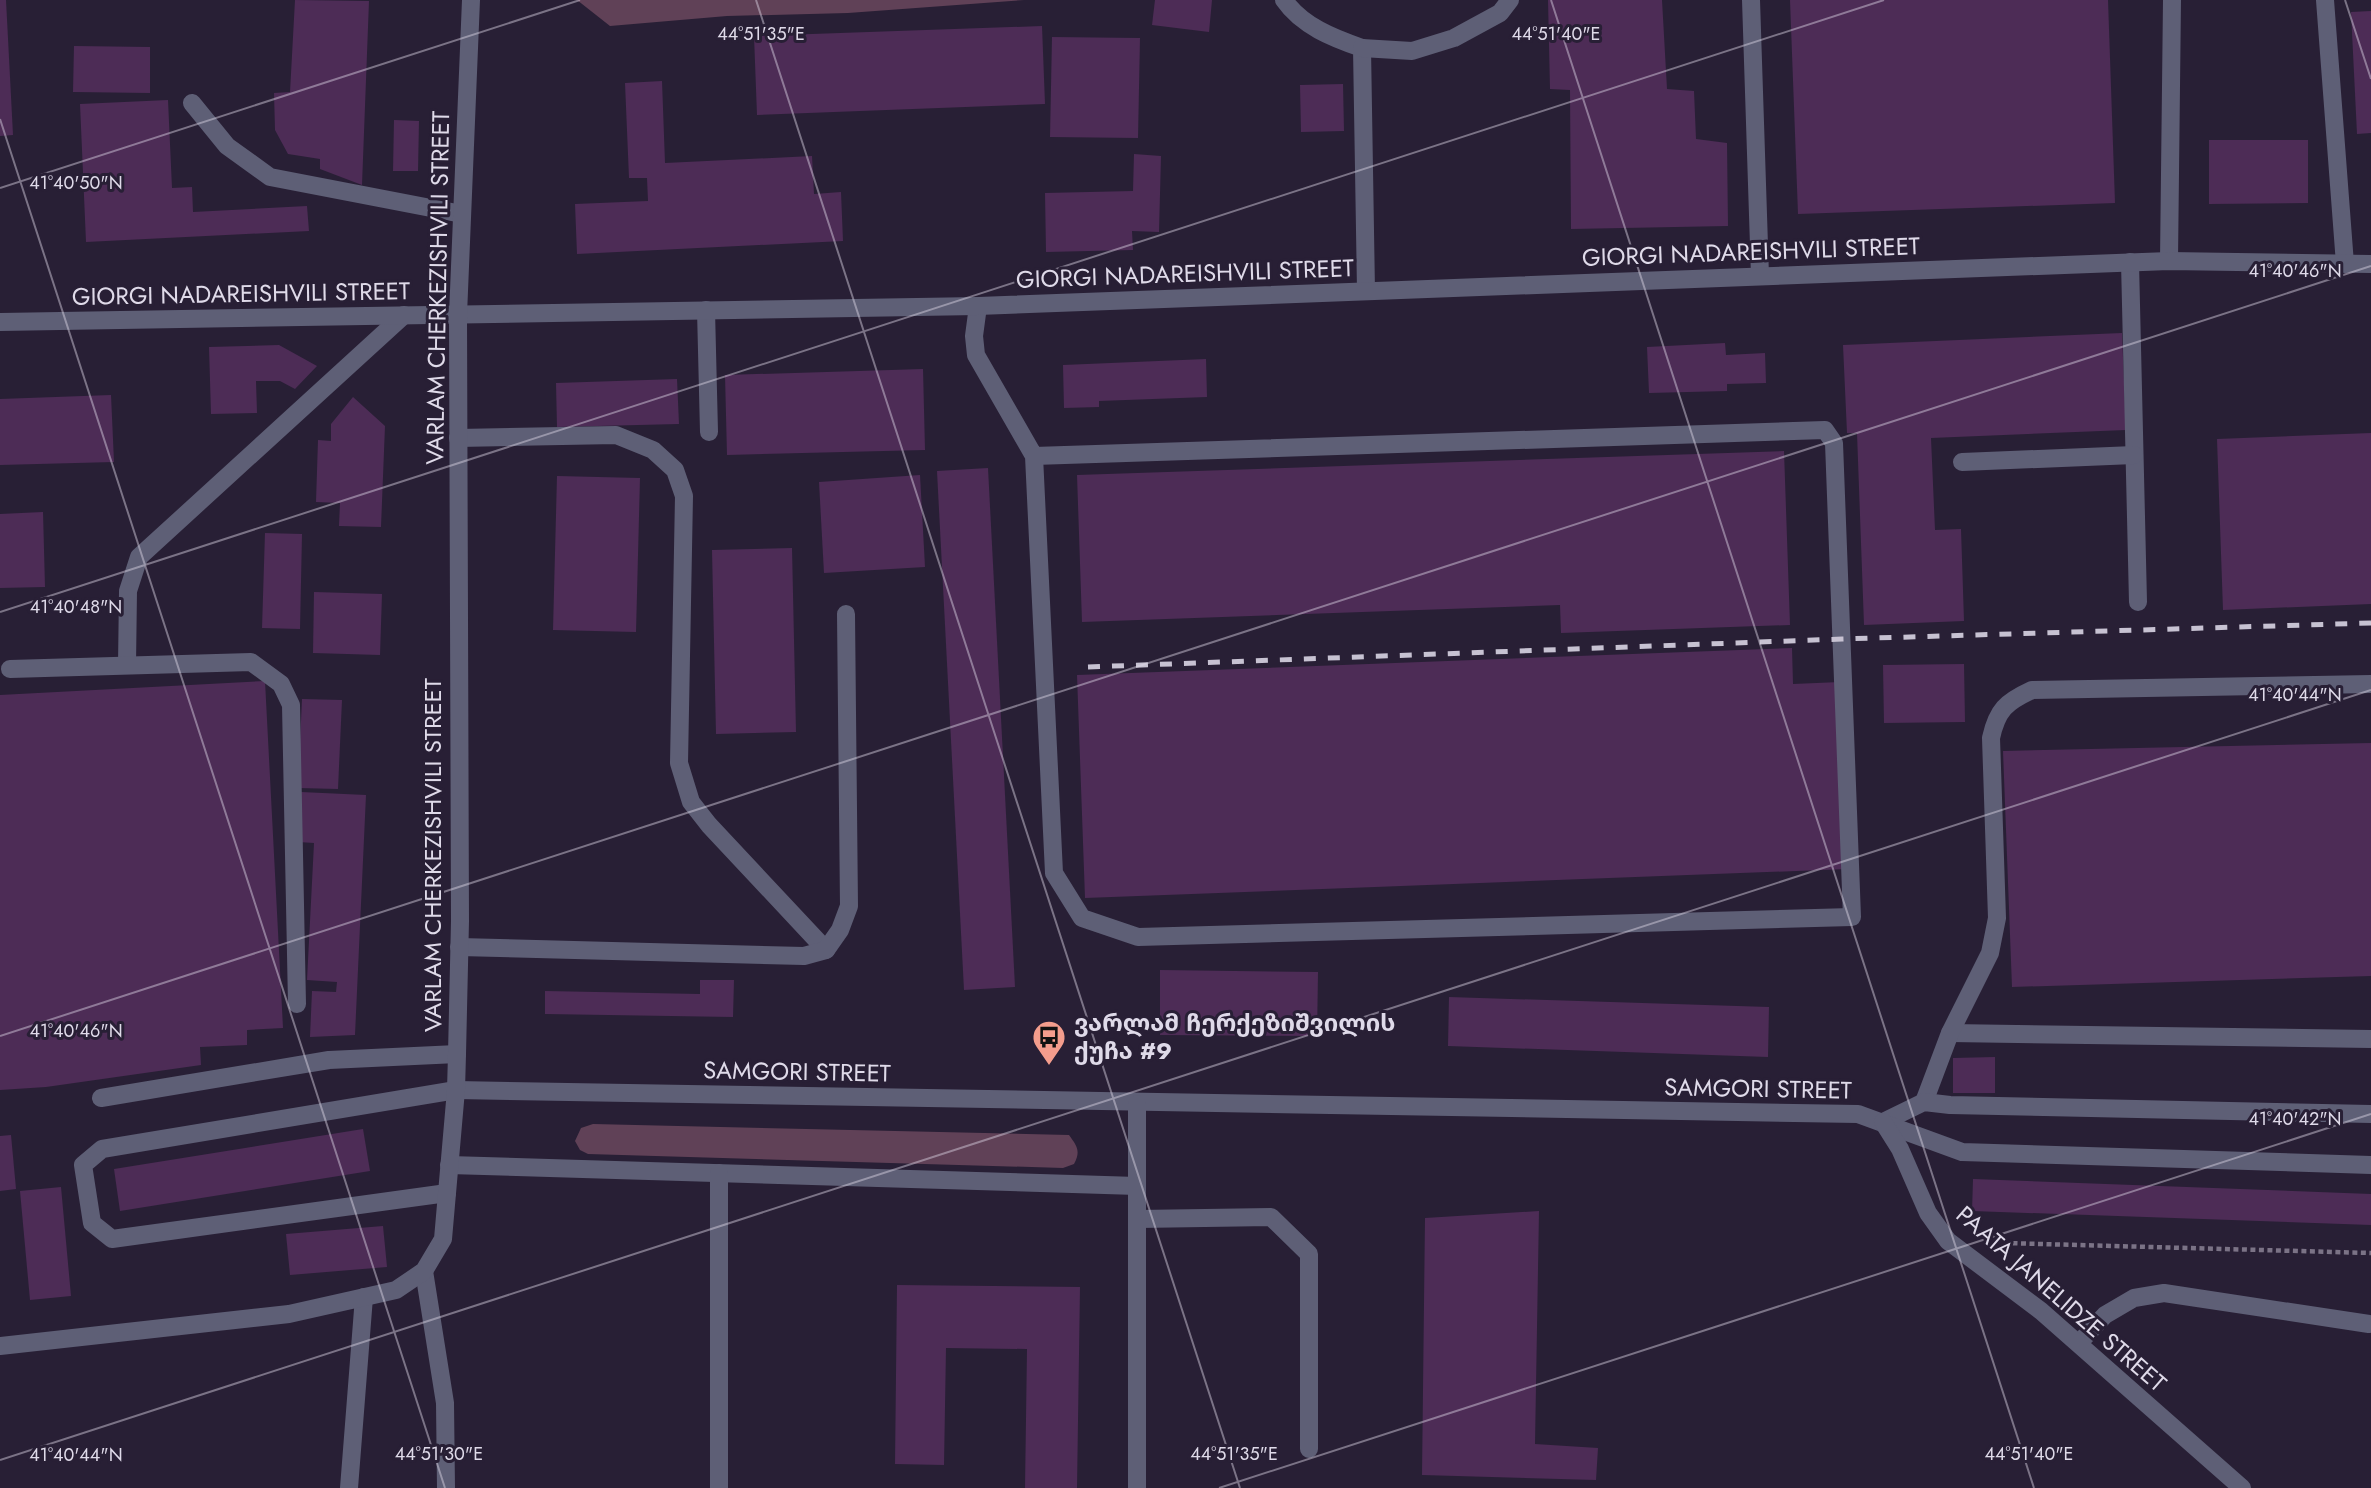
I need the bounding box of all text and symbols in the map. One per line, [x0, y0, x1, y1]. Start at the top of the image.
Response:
text: 44°51'35"E [717, 21, 805, 47]
text: 44°51'40"E [1512, 21, 1600, 47]
street label: VARLAM CHERKEZISHVILI STREET [417, 111, 458, 465]
text: 41°40'50"N [29, 170, 123, 196]
street label: GIORGI NADAREISHVILI STREET [1581, 228, 1921, 275]
street label: GIORGI NADAREISHVILI STREET [1015, 250, 1355, 297]
text: 41°40'46"N [2248, 258, 2342, 284]
street label: GIORGI NADAREISHVILI STREET [72, 273, 410, 314]
text: 41°40'48"N [30, 594, 122, 620]
street label: VARLAM CHERKEZISHVILI STREET [415, 678, 450, 1032]
text: 41°40'44"N [2248, 682, 2342, 708]
place label: ვარლამ ჩერქეზიშვილის ქუჩა #9 [1074, 1005, 1395, 1068]
text: 41°40'46"N [29, 1018, 123, 1044]
bus stop icon: ვარლამ ჩერქეზიშვილის ქუჩა #9 [1030, 1018, 1068, 1067]
street label: SAMGORI STREET [703, 1052, 891, 1091]
street label: SAMGORI STREET [1664, 1069, 1852, 1108]
text: 41°40'42"N [2248, 1106, 2342, 1132]
street label: PAATA JANELIDZE STREET [1949, 1197, 2174, 1400]
text: 44°51'30"E [395, 1441, 483, 1467]
text: 44°51'35"E [1190, 1441, 1278, 1467]
text: 44°51'40"E [1985, 1441, 2073, 1467]
text: 41°40'44"N [29, 1442, 123, 1468]

